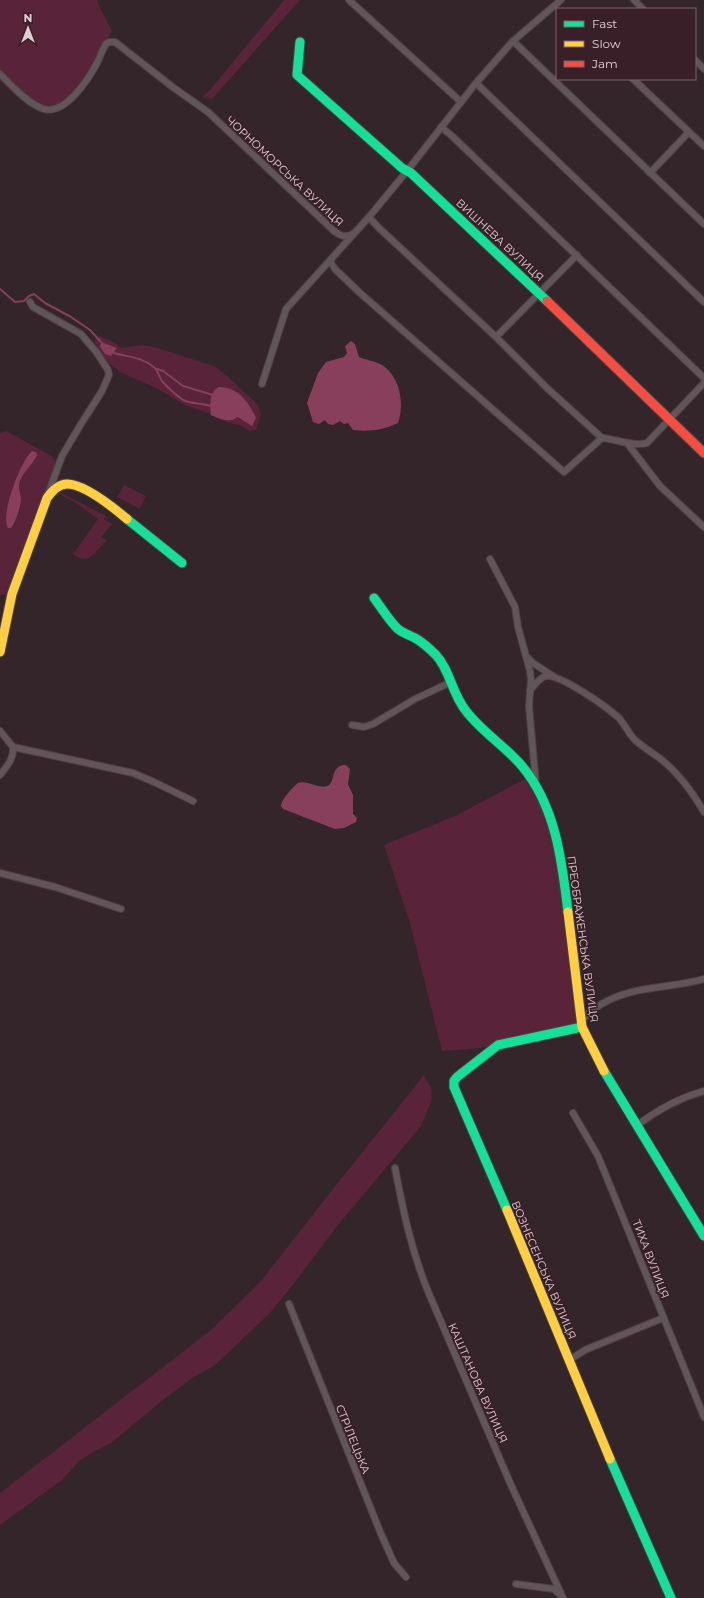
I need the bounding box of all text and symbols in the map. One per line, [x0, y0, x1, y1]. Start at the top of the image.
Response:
north arrow [8, 8, 48, 48]
legend [556, 8, 696, 80]
text: N [24, 11, 32, 25]
text: Fast [592, 16, 617, 31]
text: Slow [592, 36, 621, 51]
text: Jam [591, 56, 618, 71]
street label: ЧОРНОМОРСЬКА ВУЛИЦЯ [223, 113, 347, 229]
street label: ВИШНЕВА ВУЛИЦЯ [453, 196, 547, 284]
street label: ПРЕОБРАЖЕНСЬКА ВУЛИЦЯ [564, 855, 602, 1023]
street label: ВОЗНЕСЕНСЬКА ВУЛИЦЯ [508, 1199, 580, 1341]
street label: ТИХА ВУЛИЦЯ [630, 1218, 672, 1300]
street label: КАШТАНОВА ВУЛИЦЯ [445, 1321, 511, 1445]
street label: СТРІЛЕЦЬКА [333, 1402, 374, 1476]

